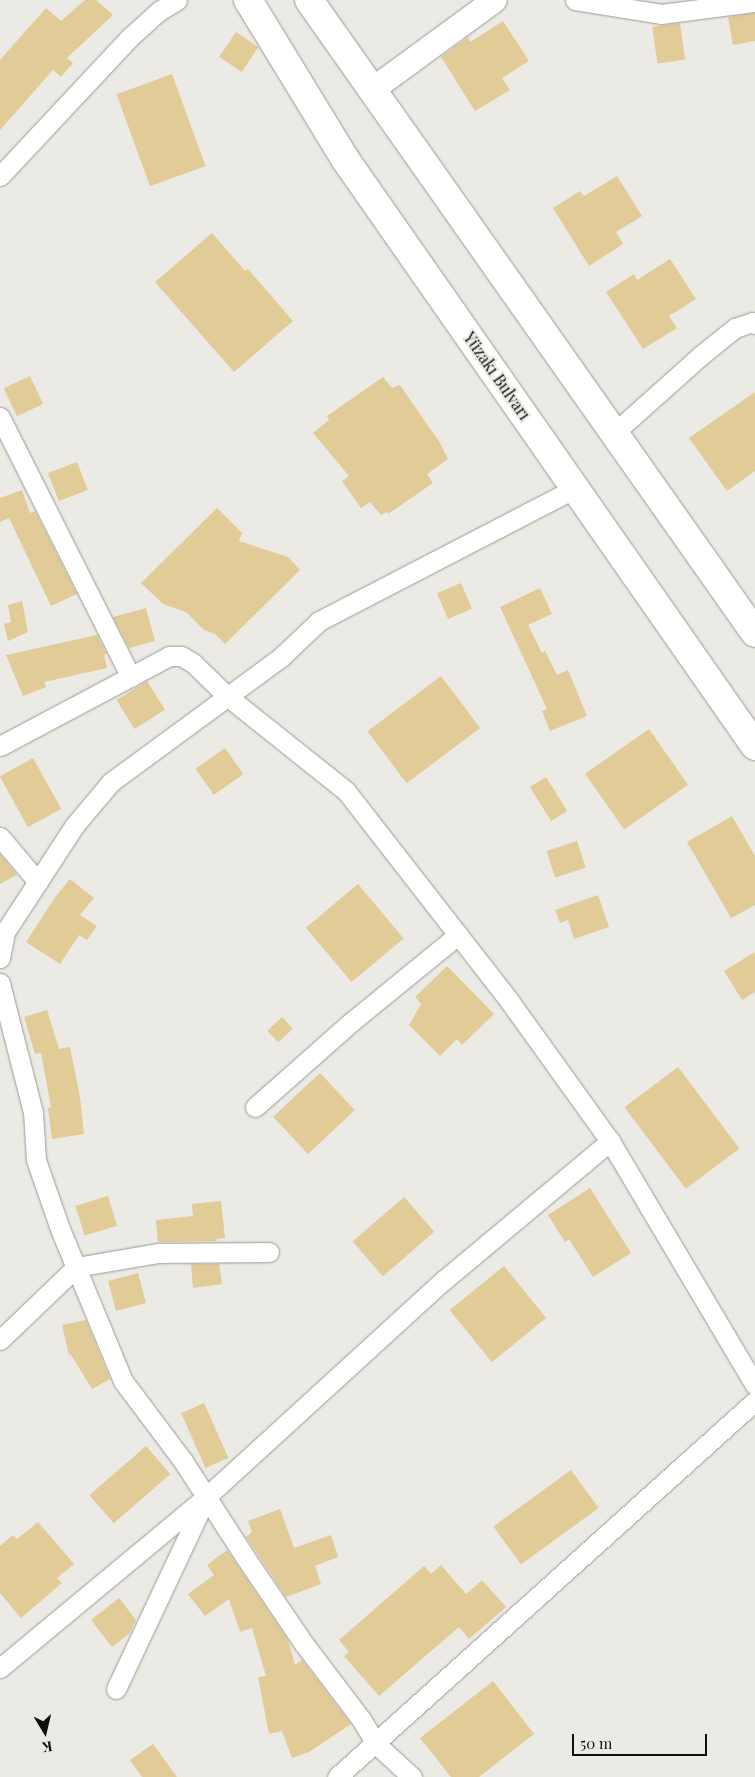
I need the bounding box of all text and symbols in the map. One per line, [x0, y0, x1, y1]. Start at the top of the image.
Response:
street label: Yüzakı Bulvarı [460, 328, 534, 424]
north arrow [20, 1707, 70, 1757]
scale bar [575, 1724, 710, 1756]
text: 50 m [580, 1733, 612, 1753]
text: K [41, 1737, 54, 1757]

